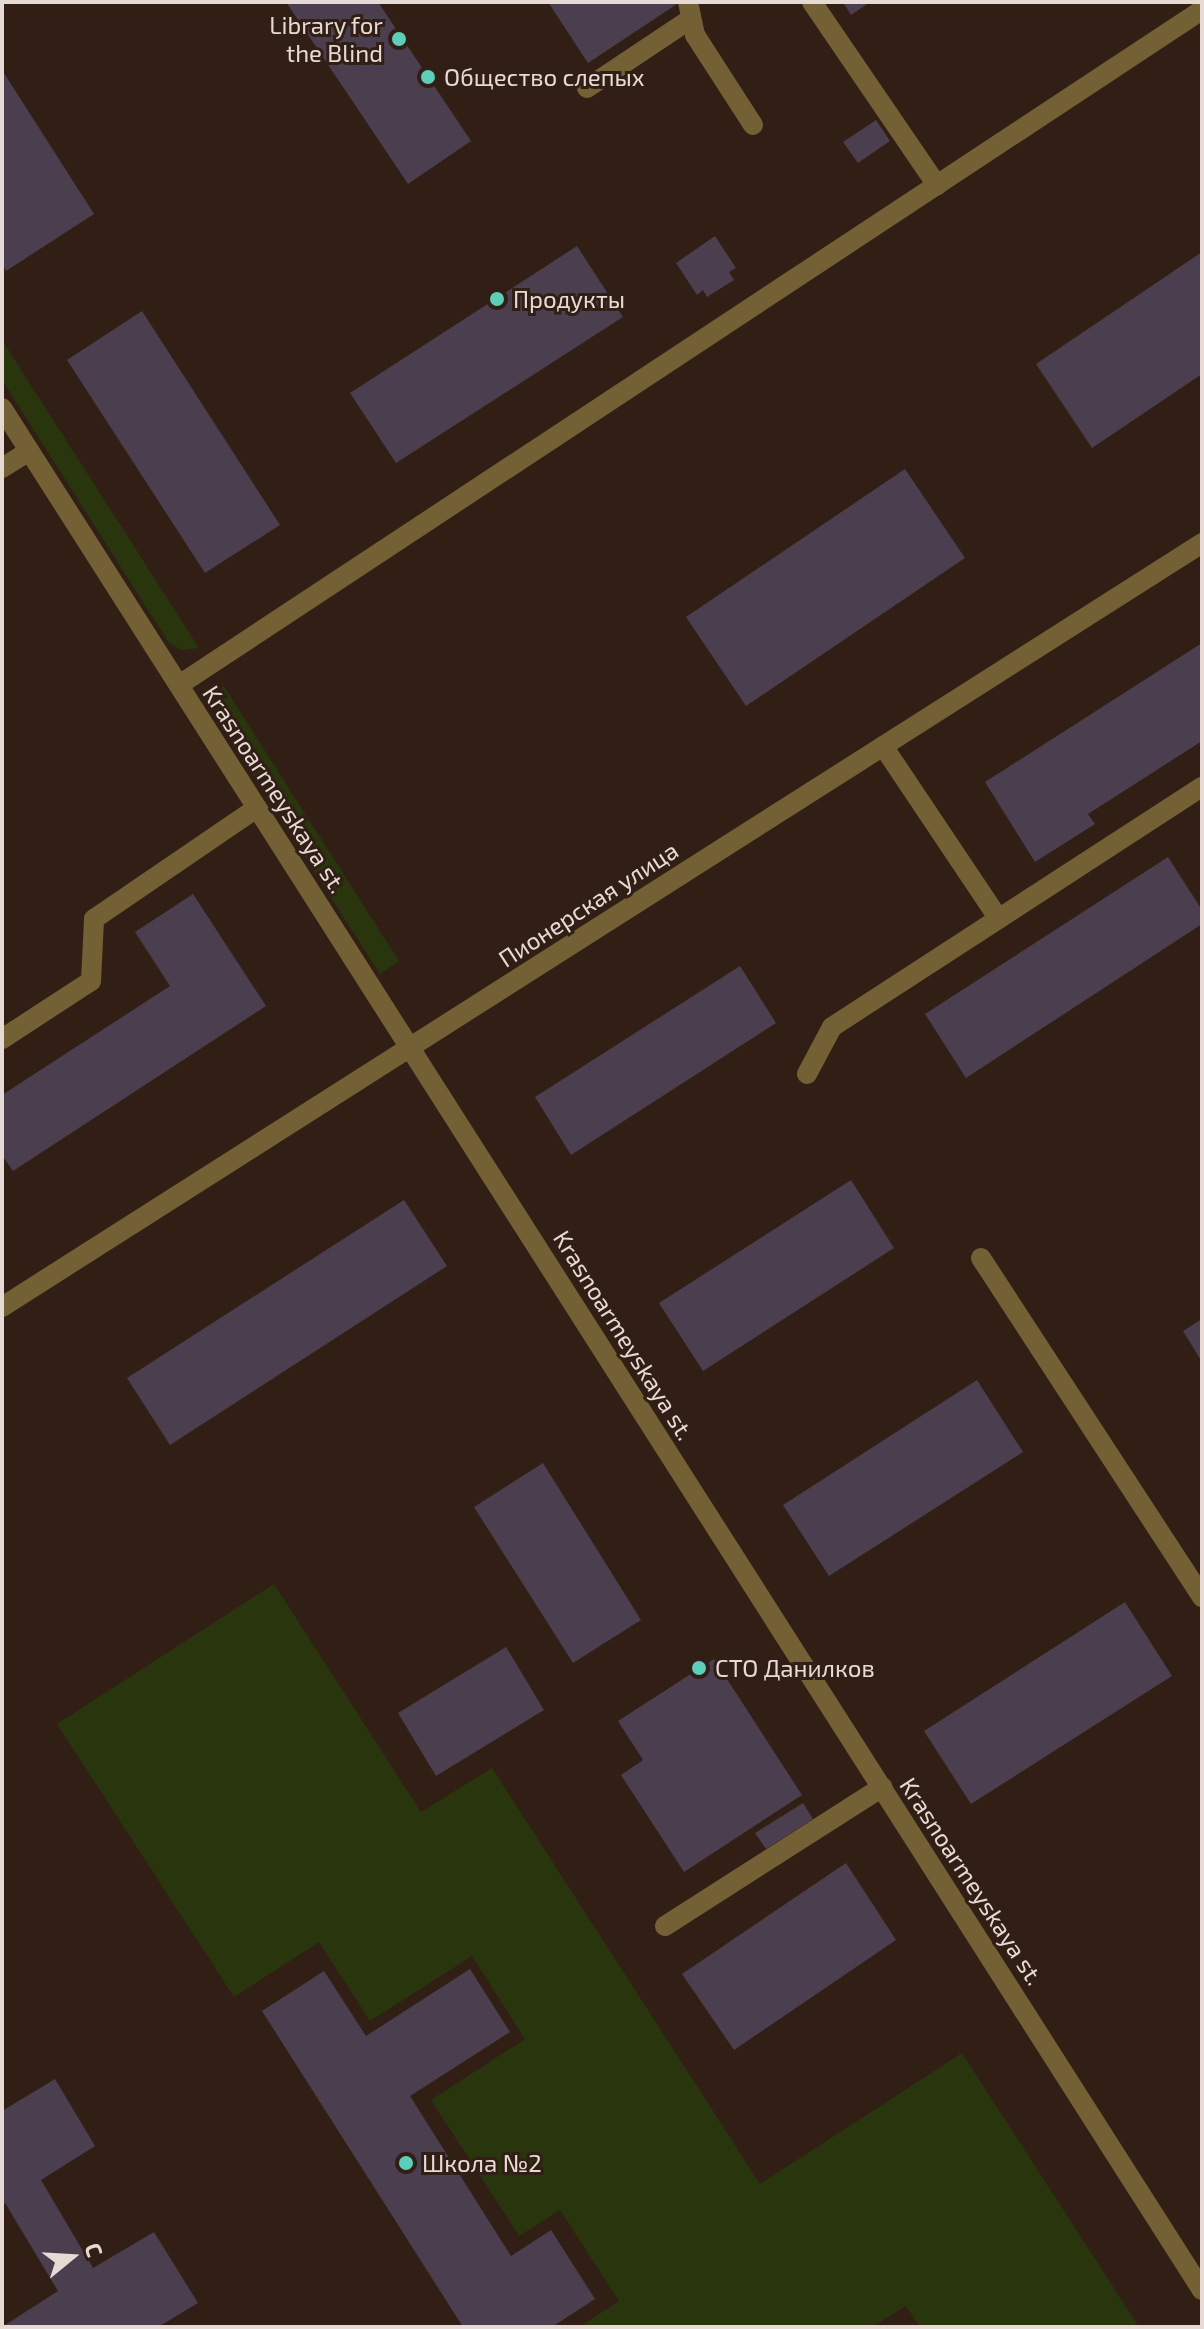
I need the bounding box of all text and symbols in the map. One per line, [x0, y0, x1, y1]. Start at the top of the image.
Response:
place label: Library for the Blind [268, 11, 383, 67]
marker: Library for the Blind [390, 30, 408, 48]
place label: Общество слепых [444, 63, 645, 91]
marker: Общество слепых [419, 68, 437, 86]
place label: Продукты [513, 285, 625, 313]
marker: Продукты [488, 290, 506, 308]
street label: Krasnoarmeyskaya st. [197, 680, 353, 898]
street label: Пионерская улица [493, 835, 683, 973]
street label: Krasnoarmeyskaya st. [548, 1225, 700, 1445]
place label: СТО Данилков [715, 1654, 875, 1682]
marker: СТО Данилков [690, 1659, 708, 1677]
street label: Krasnoarmeyskaya st. [894, 1772, 1050, 1990]
place label: Школа №2 [422, 2149, 542, 2177]
marker: Школа №2 [397, 2154, 415, 2172]
north arrow [32, 2217, 112, 2297]
text: С [80, 2239, 109, 2260]

